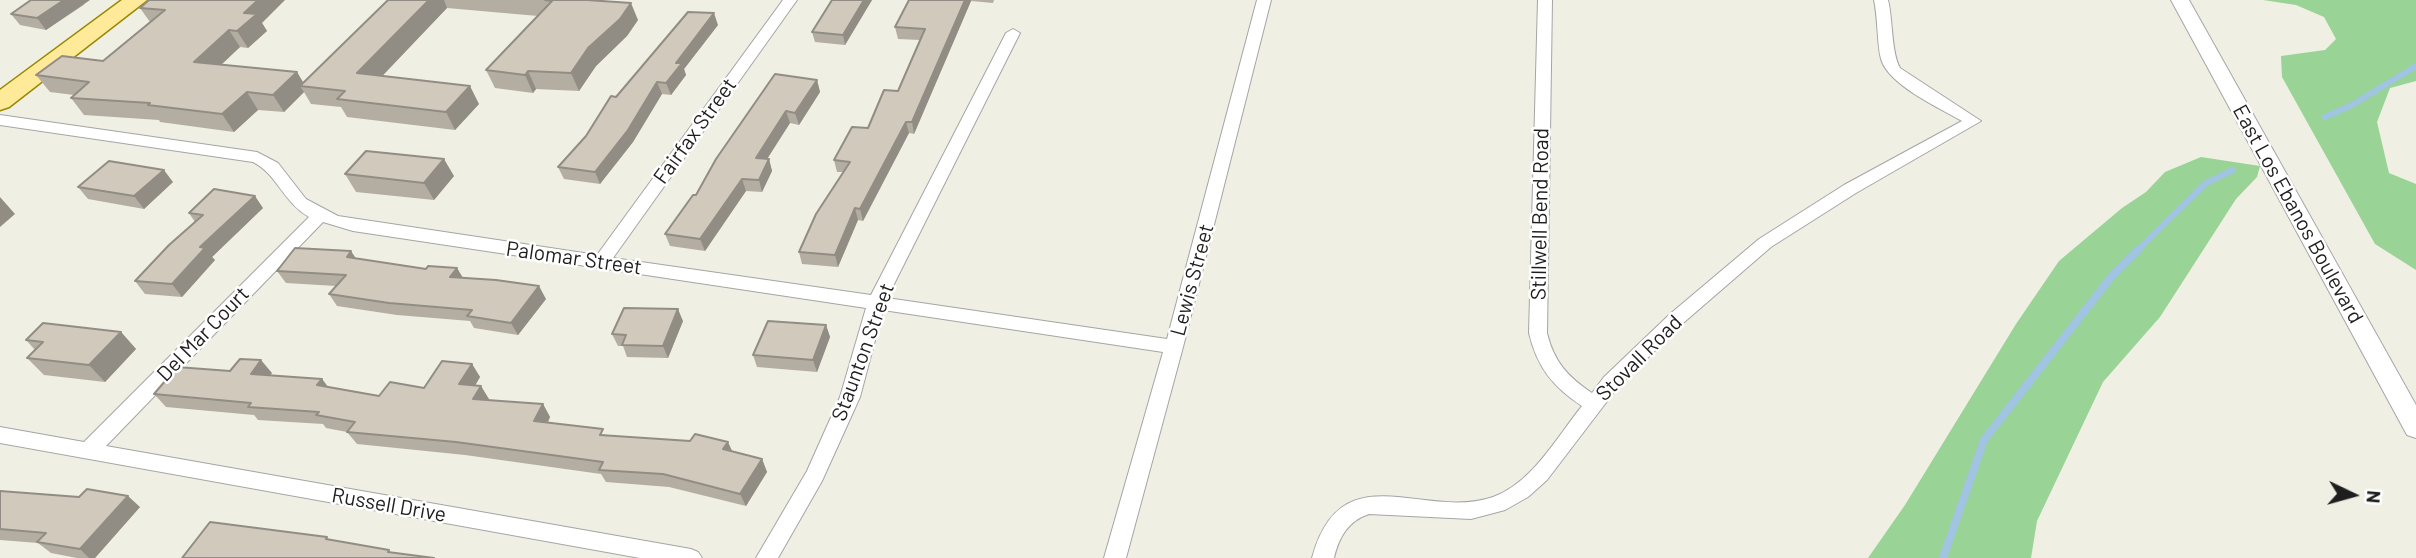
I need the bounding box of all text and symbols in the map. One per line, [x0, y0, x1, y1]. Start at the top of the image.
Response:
street label: Fairfax Street [648, 73, 742, 189]
street label: East Los Ebanos Boulevard [2227, 100, 2369, 328]
street label: Stillwell Bend Road [1526, 128, 1554, 300]
street label: Lewis Street [1165, 221, 1219, 339]
street label: Palomar Street [505, 236, 643, 280]
street label: Staunton Street [826, 280, 900, 424]
street label: Del Mar Court [152, 281, 254, 387]
street label: Stovall Road [1591, 310, 1687, 406]
north arrow [2318, 460, 2388, 530]
street label: Russell Drive [330, 483, 448, 527]
text: N [2362, 490, 2386, 504]

